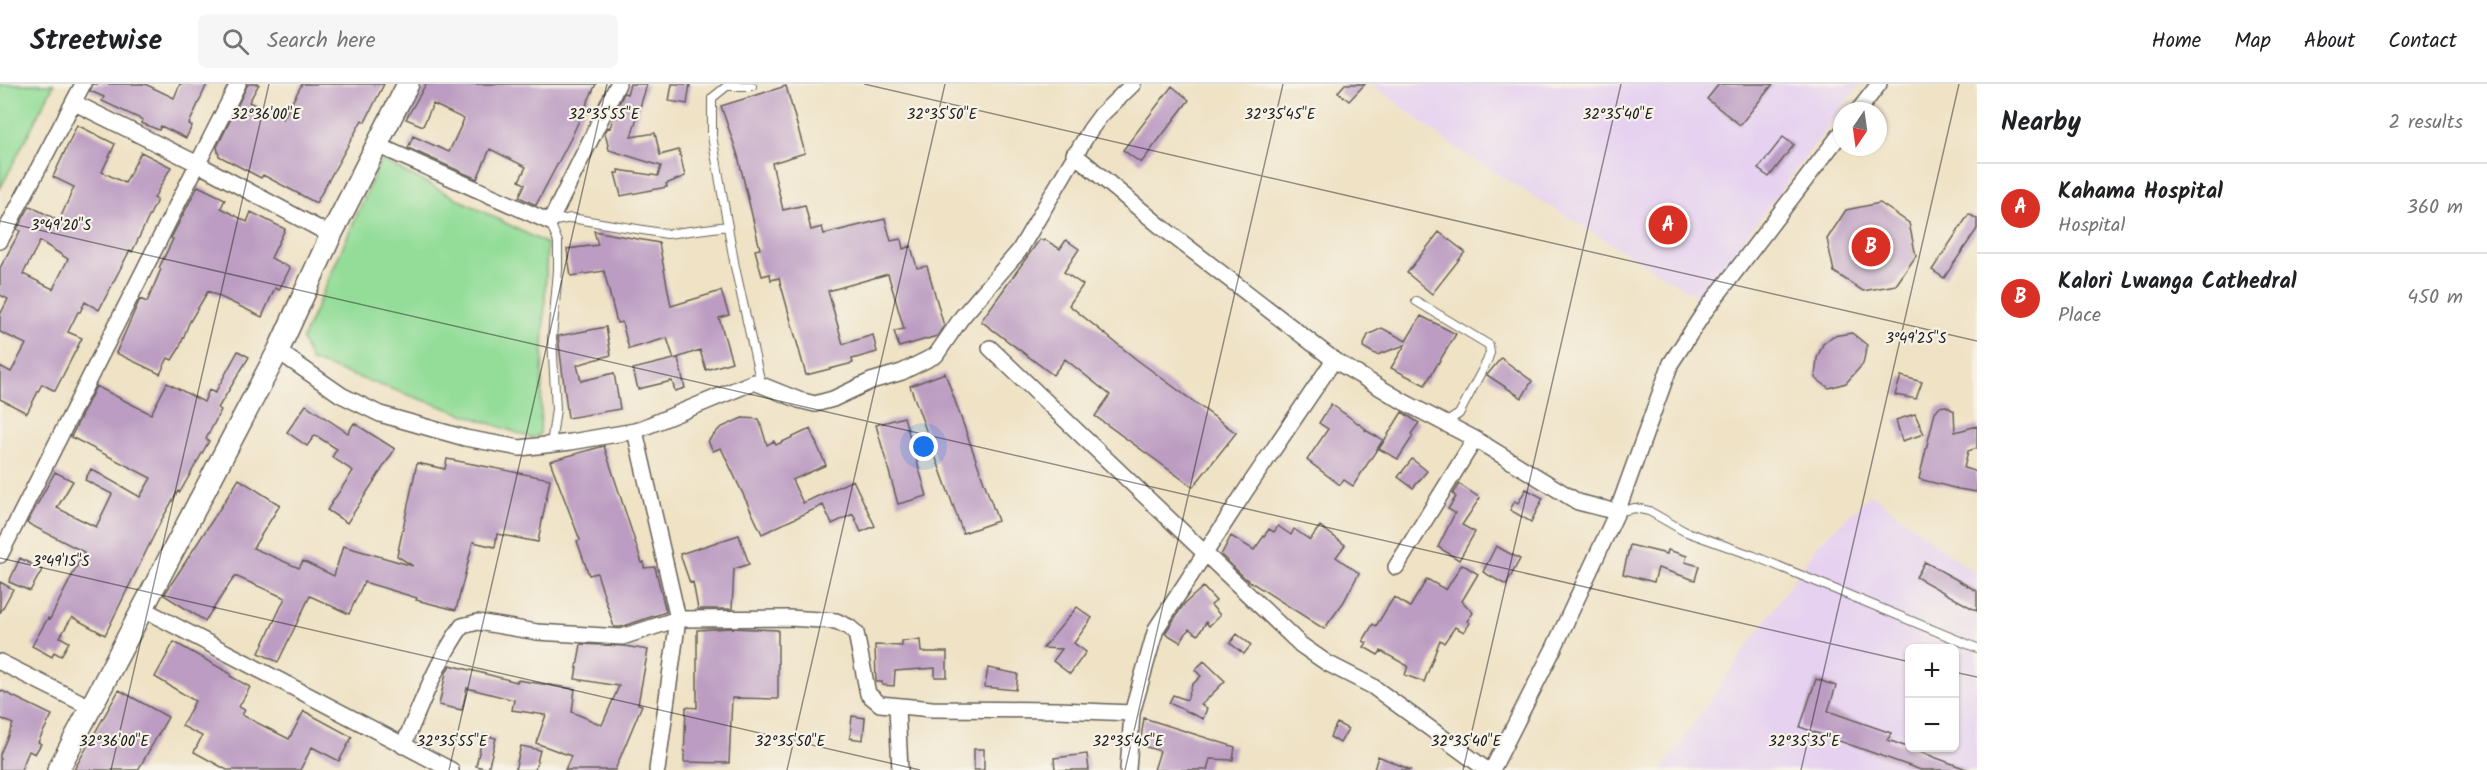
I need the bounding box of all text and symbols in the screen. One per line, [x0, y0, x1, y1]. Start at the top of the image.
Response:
search box [198, 14, 618, 68]
text: Streetwise [30, 19, 162, 64]
text: Search here [267, 24, 376, 59]
icon: search [219, 25, 252, 58]
text: Home [2152, 25, 2201, 58]
text: Map [2234, 25, 2271, 58]
text: About [2304, 25, 2355, 58]
text: Contact [2388, 25, 2457, 58]
north arrow [1833, 102, 1887, 156]
text: Nearby [2001, 102, 2081, 144]
text: 32°36'00"E [231, 103, 302, 127]
text: 32°35'55"E [568, 103, 641, 127]
text: 32°35'50"E [907, 103, 978, 127]
text: 32°35'45"E [1244, 103, 1317, 127]
text: 32°35'40"E [1583, 103, 1655, 127]
text: 2 results [2388, 107, 2463, 139]
text: Kahama Hospital [2058, 175, 2223, 210]
text: A [2014, 192, 2027, 224]
text: 360 m [2407, 192, 2463, 224]
pin: A [1648, 202, 1688, 248]
text: Hospital [2058, 210, 2125, 242]
text: 3°49'20"S [31, 214, 91, 238]
pin: B [1852, 224, 1890, 270]
text: Kalori Lwanga Cathedral [2058, 265, 2297, 300]
text: B [2014, 282, 2027, 314]
text: 450 m [2407, 282, 2463, 314]
text: Place [2058, 300, 2101, 332]
text: 3°49'25"S [1885, 327, 1947, 351]
your location [909, 432, 938, 461]
text: 3°49'15"S [32, 550, 90, 574]
map controls [1905, 644, 1959, 752]
button: + [1905, 644, 1959, 698]
button: − [1905, 698, 1959, 752]
text: 32°36'00"E [79, 730, 150, 754]
text: 32°35'55"E [416, 730, 489, 754]
text: 32°35'50"E [755, 730, 826, 754]
text: 32°35'45"E [1092, 730, 1165, 754]
text: 32°35'40"E [1431, 730, 1503, 754]
text: 32°35'35"E [1768, 730, 1841, 754]

